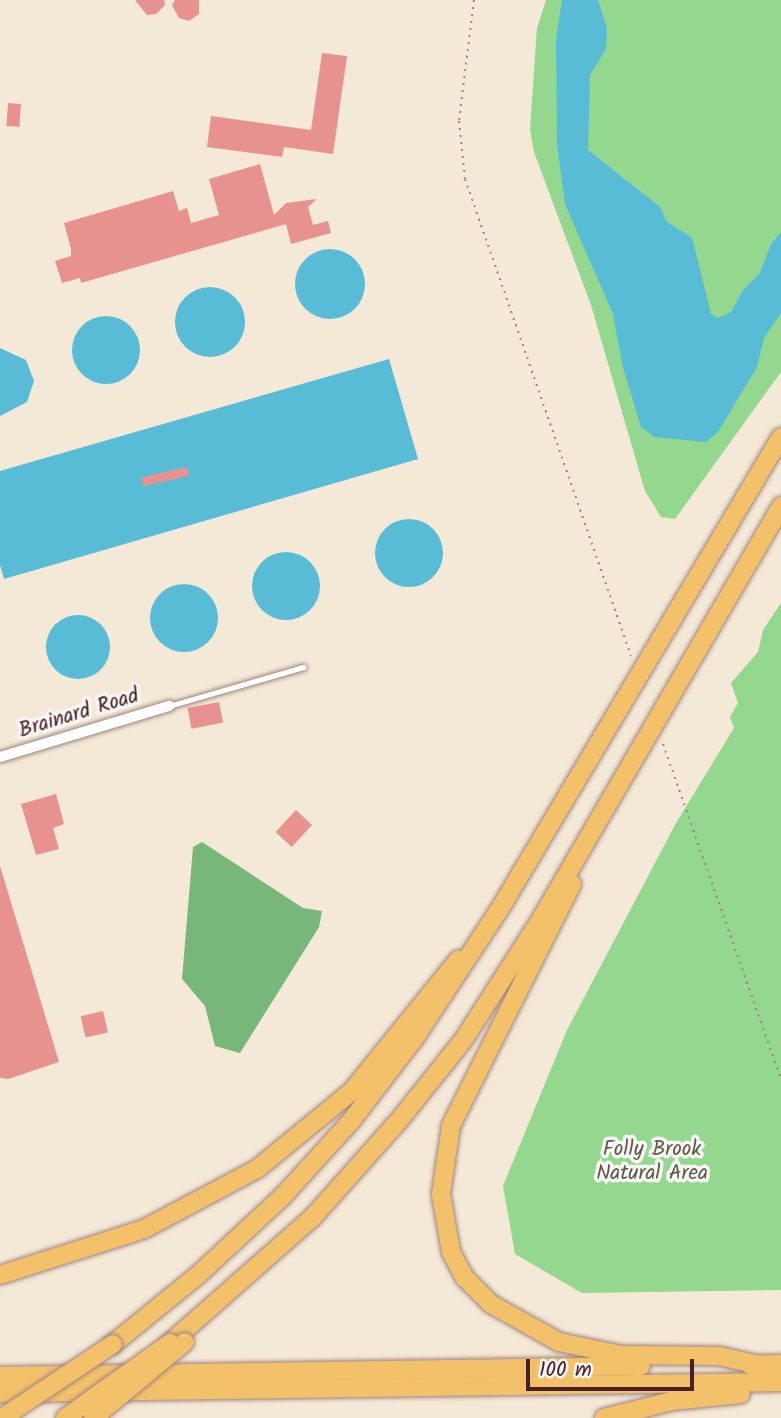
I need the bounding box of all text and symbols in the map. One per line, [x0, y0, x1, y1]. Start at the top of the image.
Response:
street label: Brainard Road [16, 684, 142, 744]
park label: Folly Brook Natural Area [596, 1137, 708, 1187]
scale bar [529, 1344, 697, 1388]
text: 100 m [539, 1354, 592, 1387]

